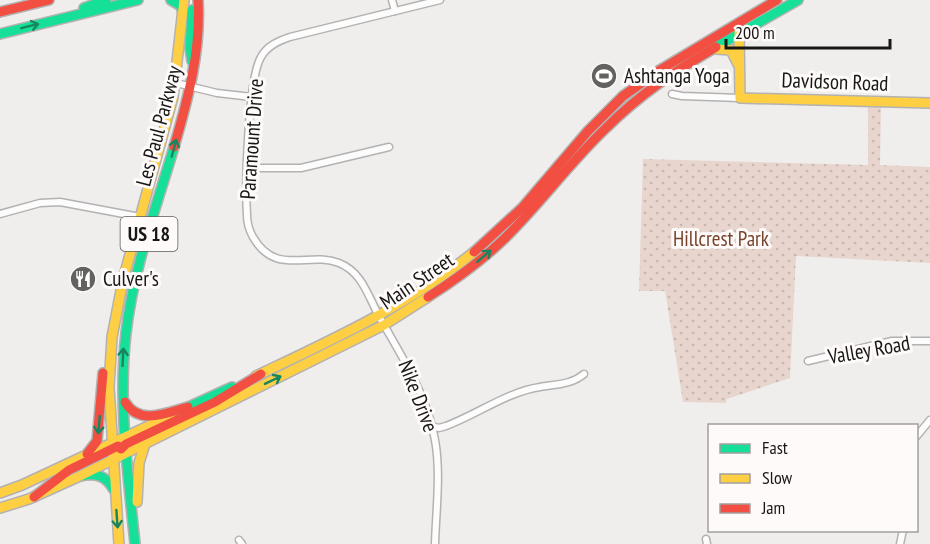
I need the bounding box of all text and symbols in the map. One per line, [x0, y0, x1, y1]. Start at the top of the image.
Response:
scale bar [726, 12, 890, 50]
one-way arrow [20, 20, 39, 32]
text: 200 m [735, 21, 775, 44]
sports icon: Ashtanga Yoga [589, 61, 619, 91]
place label: Ashtanga Yoga [624, 62, 730, 89]
street label: Les Paul Parkway [129, 63, 188, 189]
street label: Davidson Road [781, 66, 889, 97]
street label: Paramount Drive [234, 78, 269, 200]
one-way arrow [169, 139, 180, 158]
road number: US 18 [120, 217, 178, 251]
park label: Hillcrest Park [673, 225, 769, 252]
street label: Main Street [375, 246, 459, 315]
one-way arrow [476, 249, 491, 263]
restaurant icon: Culver's [68, 264, 98, 294]
place label: Culver's [103, 265, 159, 292]
street label: Valley Road [825, 329, 912, 370]
one-way arrow [118, 348, 129, 368]
street label: Nike Drive [392, 356, 445, 436]
one-way arrow [264, 374, 281, 386]
one-way arrow [93, 414, 104, 434]
legend [708, 424, 918, 532]
text: Fast [762, 436, 788, 459]
text: Slow [762, 466, 793, 489]
text: Jam [761, 496, 785, 519]
one-way arrow [112, 509, 123, 529]

